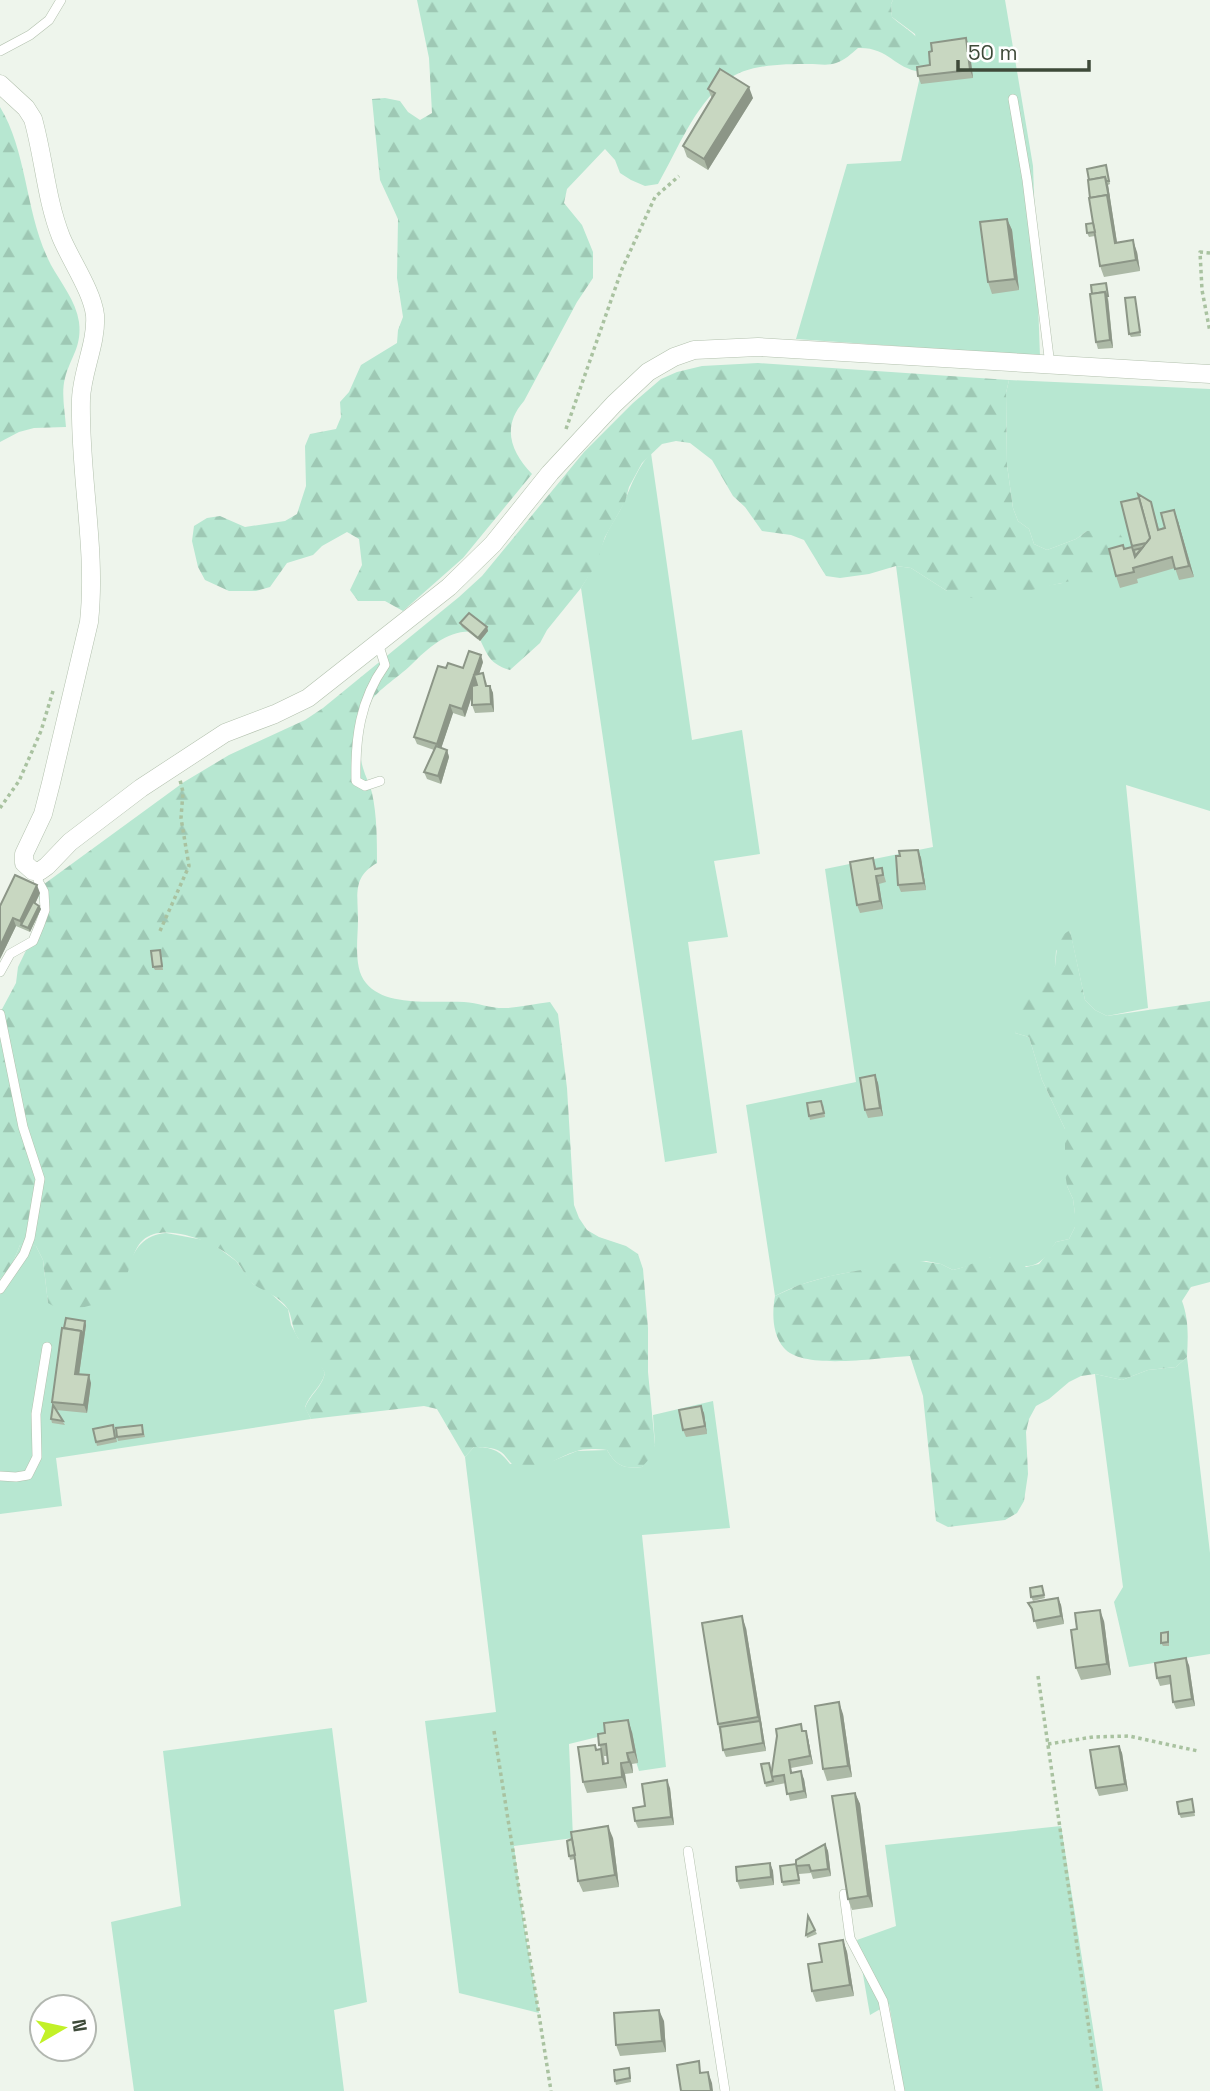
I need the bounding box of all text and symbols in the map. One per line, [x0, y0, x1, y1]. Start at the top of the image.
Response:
scale bar [958, 28, 1089, 72]
text: 50 m [968, 39, 1018, 66]
north arrow [28, 1993, 98, 2063]
text: N [66, 2017, 93, 2034]

